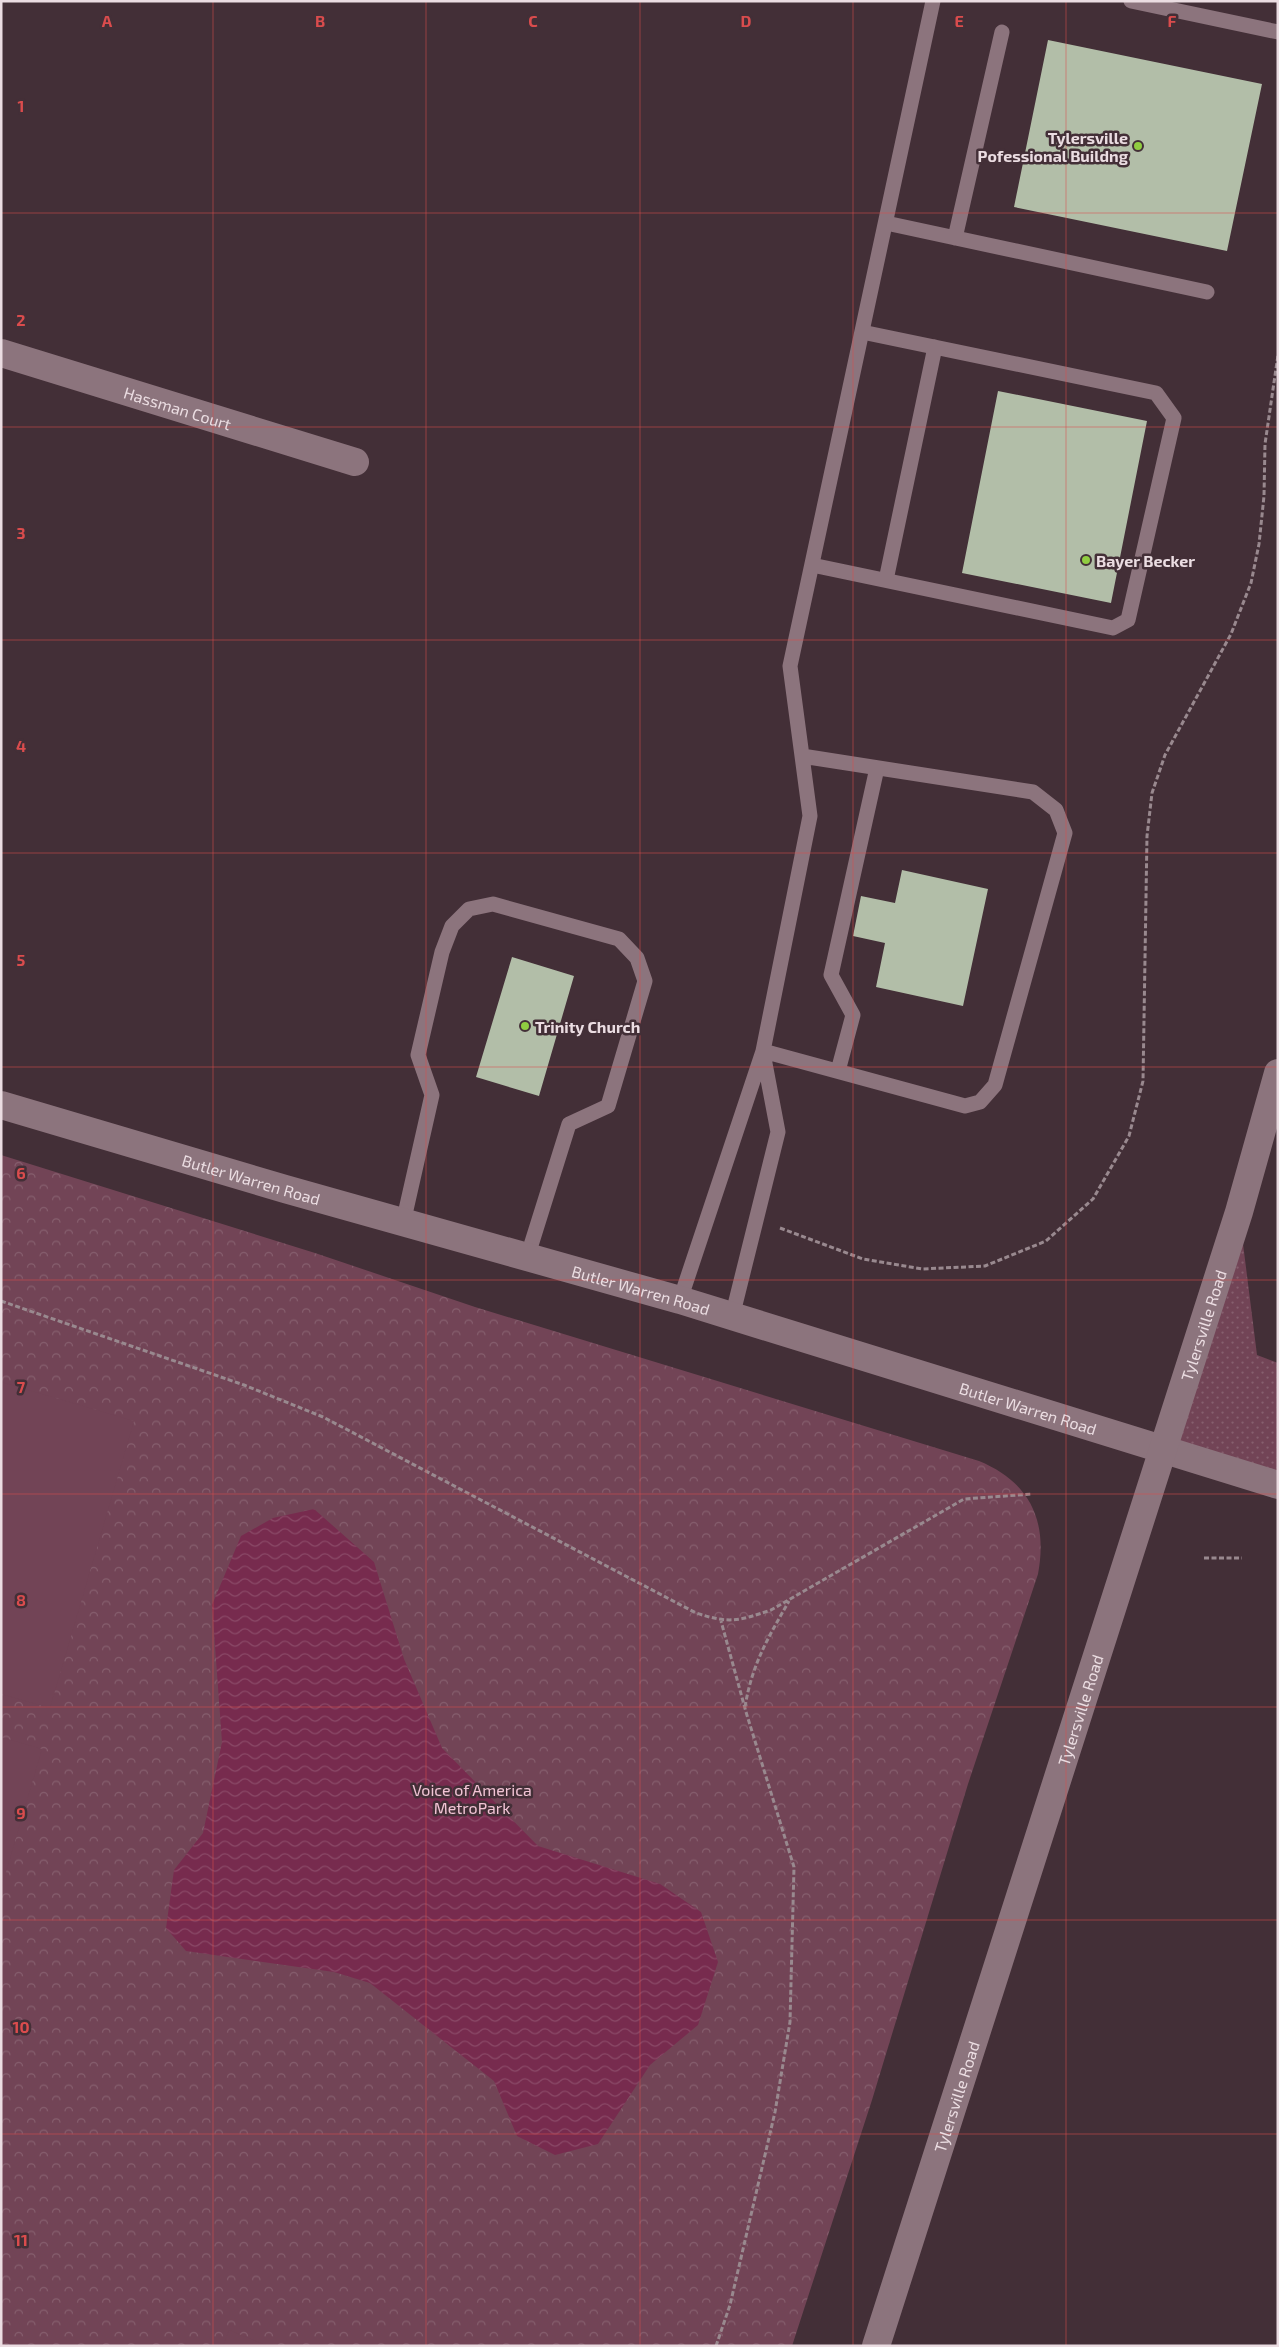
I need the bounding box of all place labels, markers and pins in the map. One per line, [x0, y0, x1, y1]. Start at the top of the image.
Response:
place label: Tylersville Pofessional Buildng [978, 128, 1129, 165]
marker: Tylersville Pofessional Buildng [1132, 140, 1144, 152]
place label: Bayer Becker [1096, 551, 1195, 571]
marker: Bayer Becker [1080, 554, 1092, 566]
place label: Trinity Church [535, 1017, 640, 1037]
marker: Trinity Church [519, 1020, 531, 1032]

